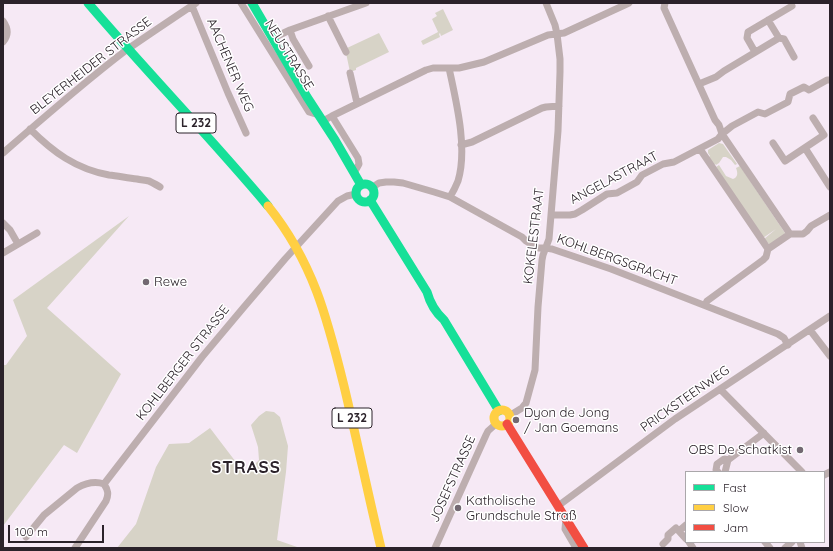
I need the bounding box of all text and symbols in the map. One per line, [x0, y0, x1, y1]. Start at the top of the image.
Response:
street label: BLEYERHEIDER STRASSE [27, 14, 155, 118]
street label: AACHENER WEG [203, 16, 257, 114]
street label: NEUSTRASSE [261, 17, 317, 93]
road number: L 232 [176, 113, 216, 133]
street label: ANGELASTRAAT [567, 148, 661, 208]
street label: KOKELESTRAAT [520, 187, 548, 285]
street label: KOHLBERGSGRACHT [555, 231, 679, 289]
place label: Rewe [154, 274, 187, 290]
marker: Rewe [141, 277, 151, 287]
street label: KOHLBERGER STRASSE [133, 302, 233, 424]
street label: PRICKSTEENWEG [637, 362, 733, 436]
place label: Dyon de Jong / Jan Goemans [524, 405, 618, 436]
road number: L 232 [332, 408, 372, 428]
marker: Dyon de Jong / Jan Goemans [511, 415, 521, 425]
street label: JOSEFSTRASSE [427, 433, 479, 525]
place label: OBS De Schatkist [688, 442, 792, 458]
marker: OBS De Schatkist [795, 445, 805, 455]
district label: STRASS [211, 458, 281, 478]
legend [685, 471, 825, 543]
text: Fast [723, 480, 747, 495]
place label: Katholische Grundschule Straß [466, 493, 577, 524]
text: Slow [723, 500, 749, 515]
marker: Katholische Grundschule Straß [453, 503, 463, 513]
scale bar [10, 517, 106, 543]
text: Jam [723, 520, 748, 535]
text: 100 m [15, 524, 48, 539]

